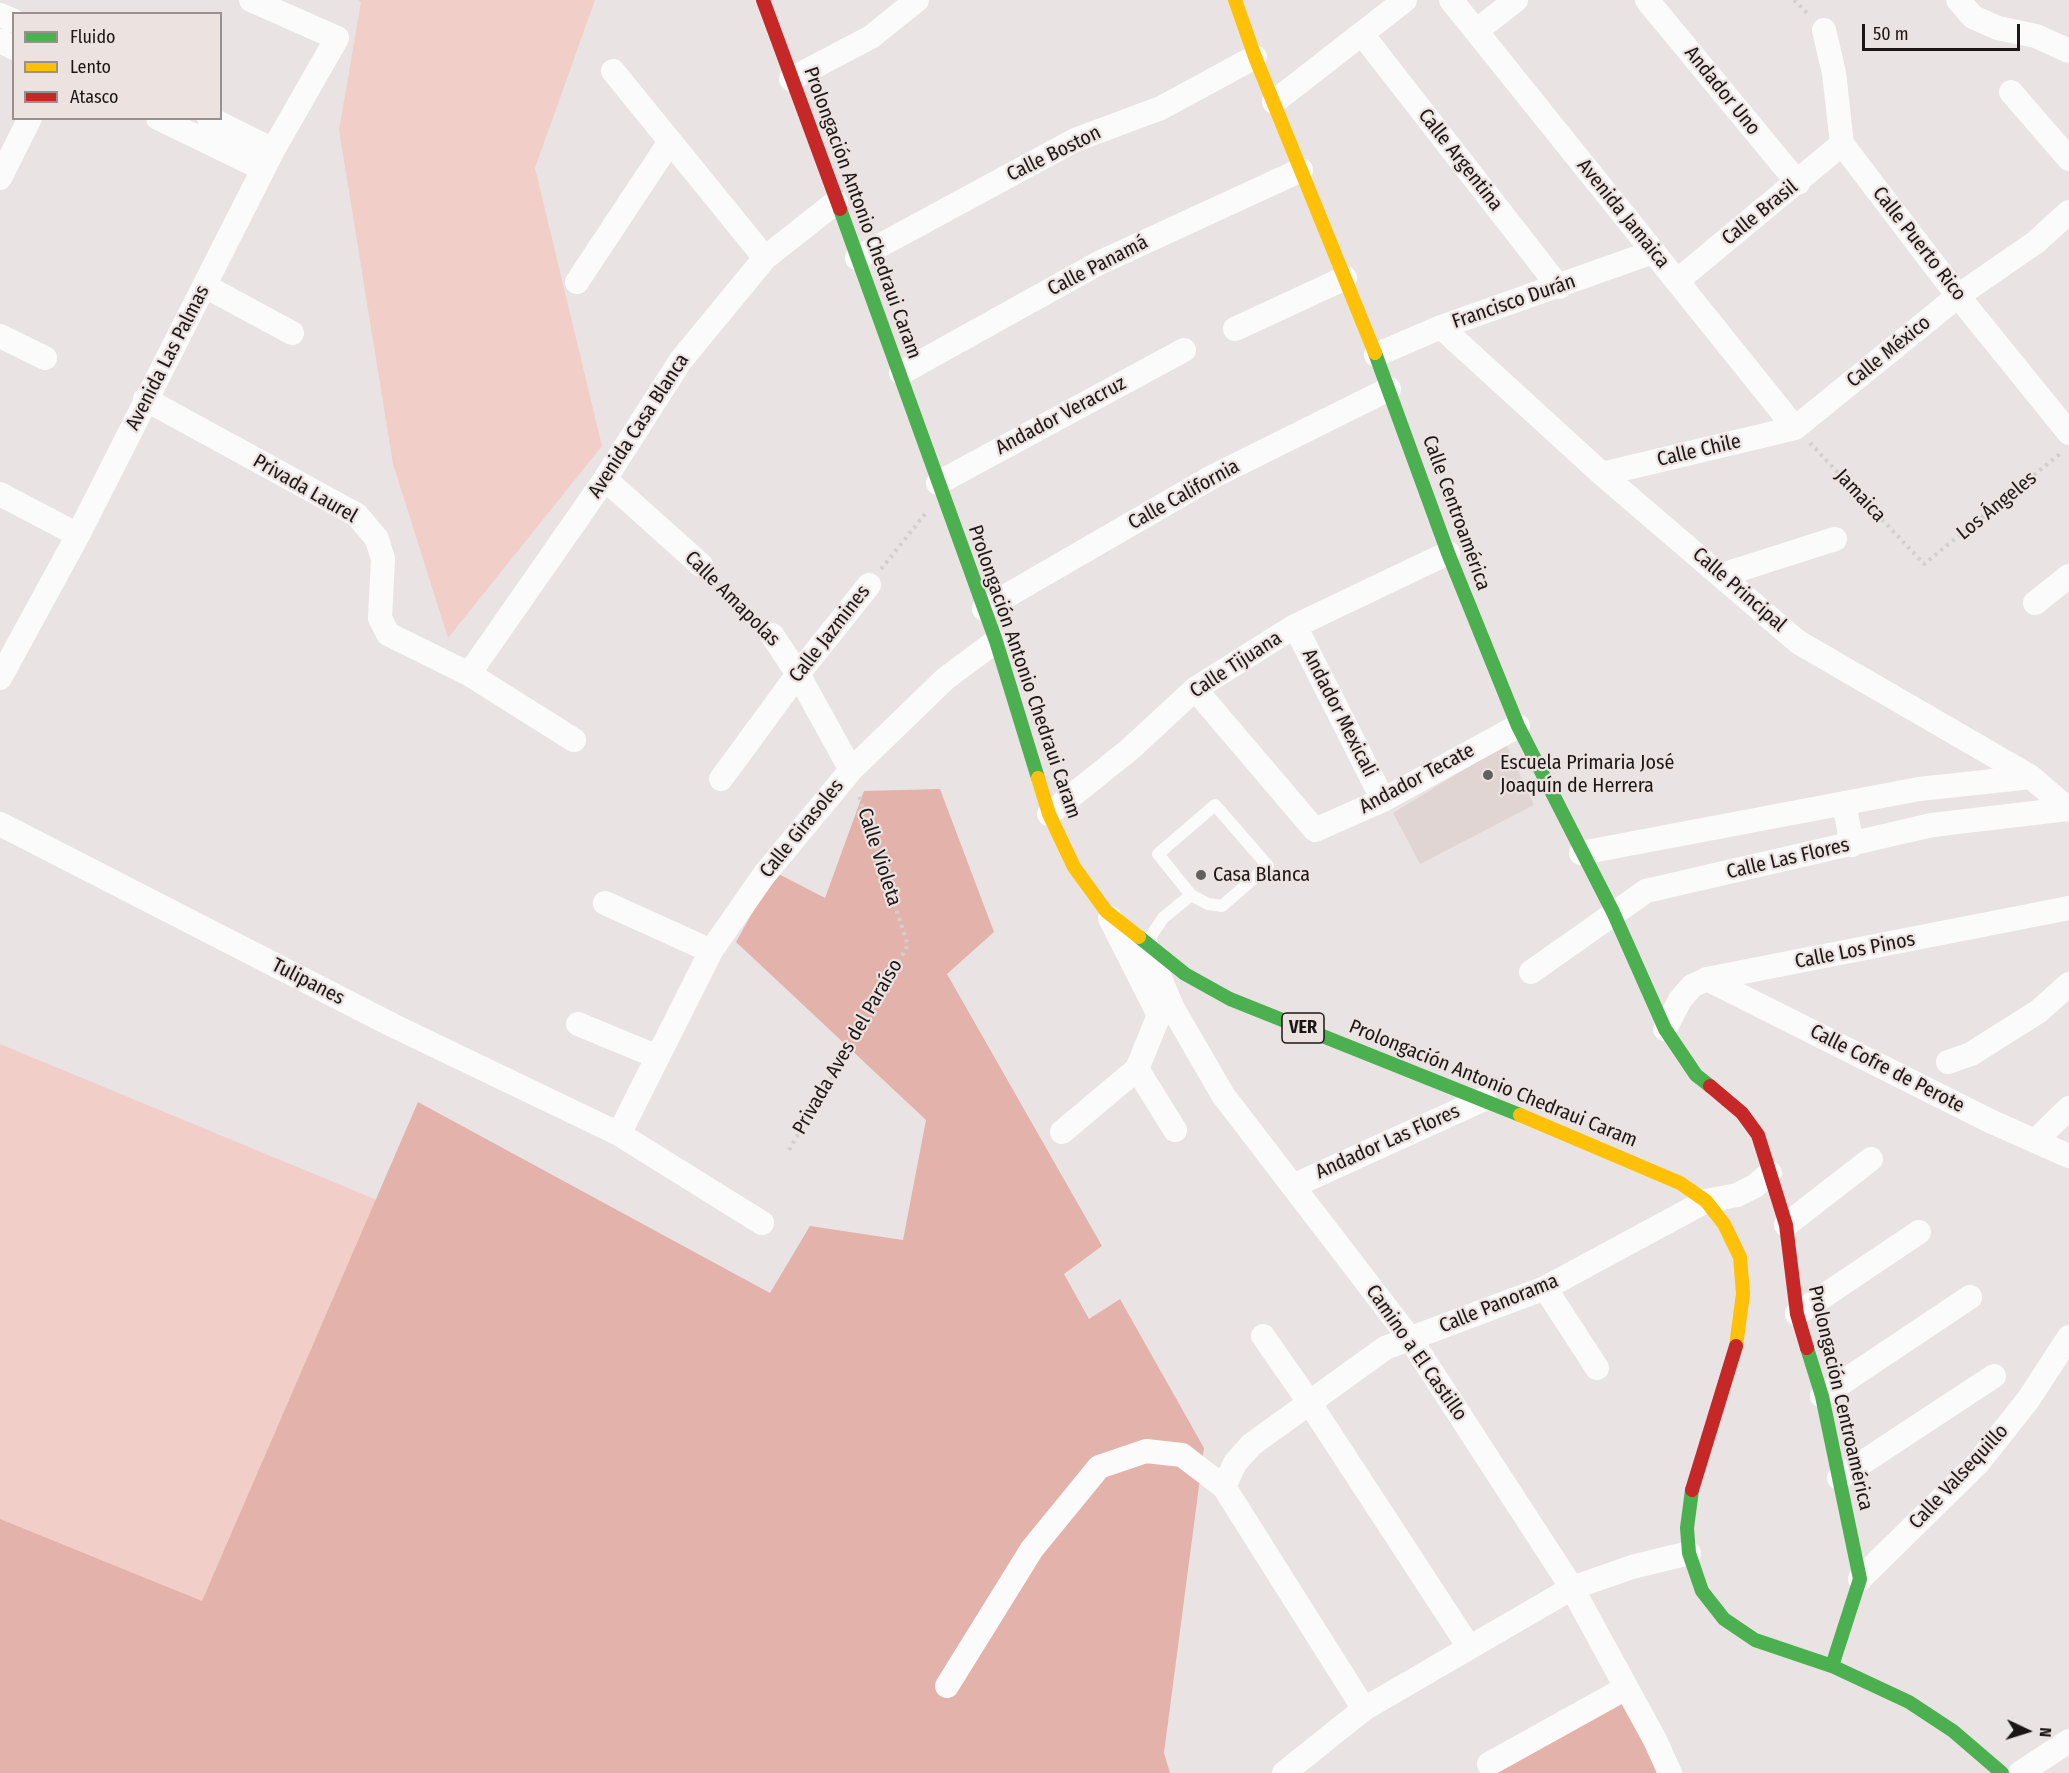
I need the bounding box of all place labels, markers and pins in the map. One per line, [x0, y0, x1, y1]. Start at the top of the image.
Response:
place label: Escuela Primaria José Joaquín de Herrera [1500, 751, 1674, 798]
marker: Escuela Primaria José Joaquín de Herrera [1481, 768, 1495, 782]
place label: Casa Blanca [1213, 863, 1310, 887]
marker: Casa Blanca [1194, 868, 1208, 882]

